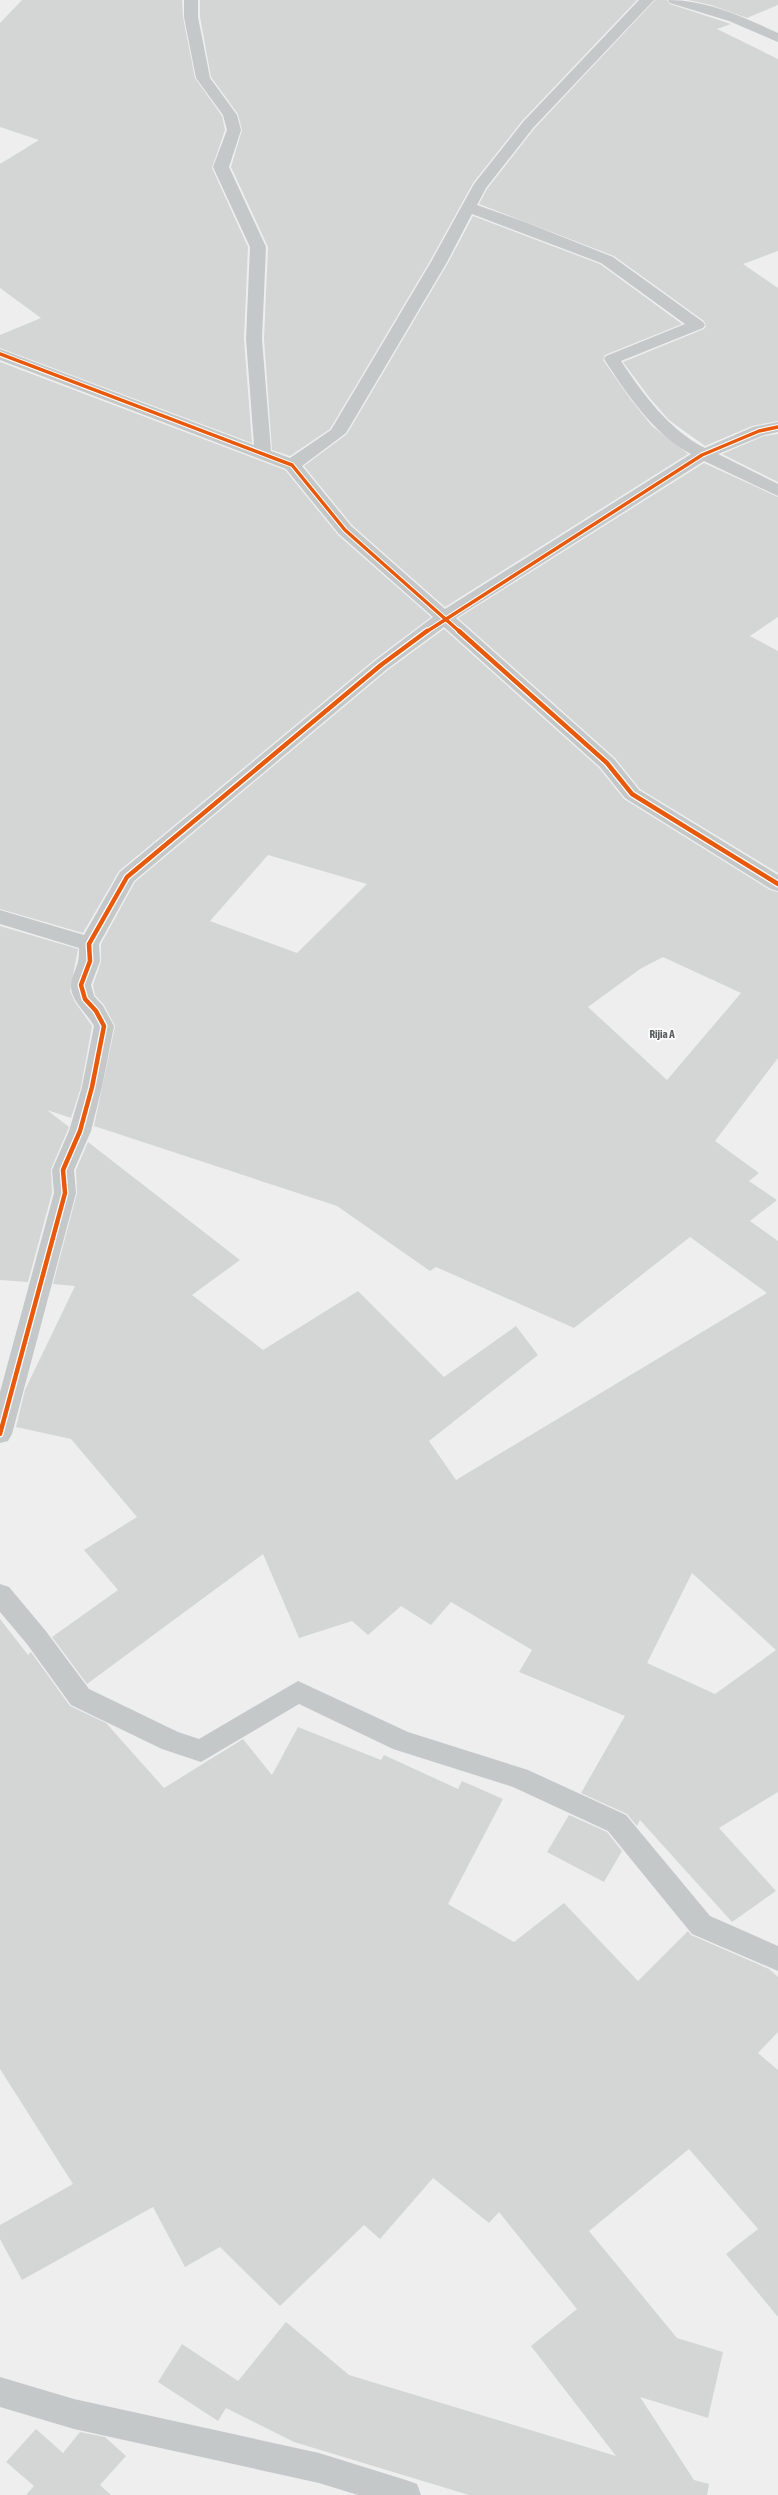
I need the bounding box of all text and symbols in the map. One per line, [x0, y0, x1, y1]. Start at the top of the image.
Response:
district label: Rijia A [649, 1028, 675, 1040]

